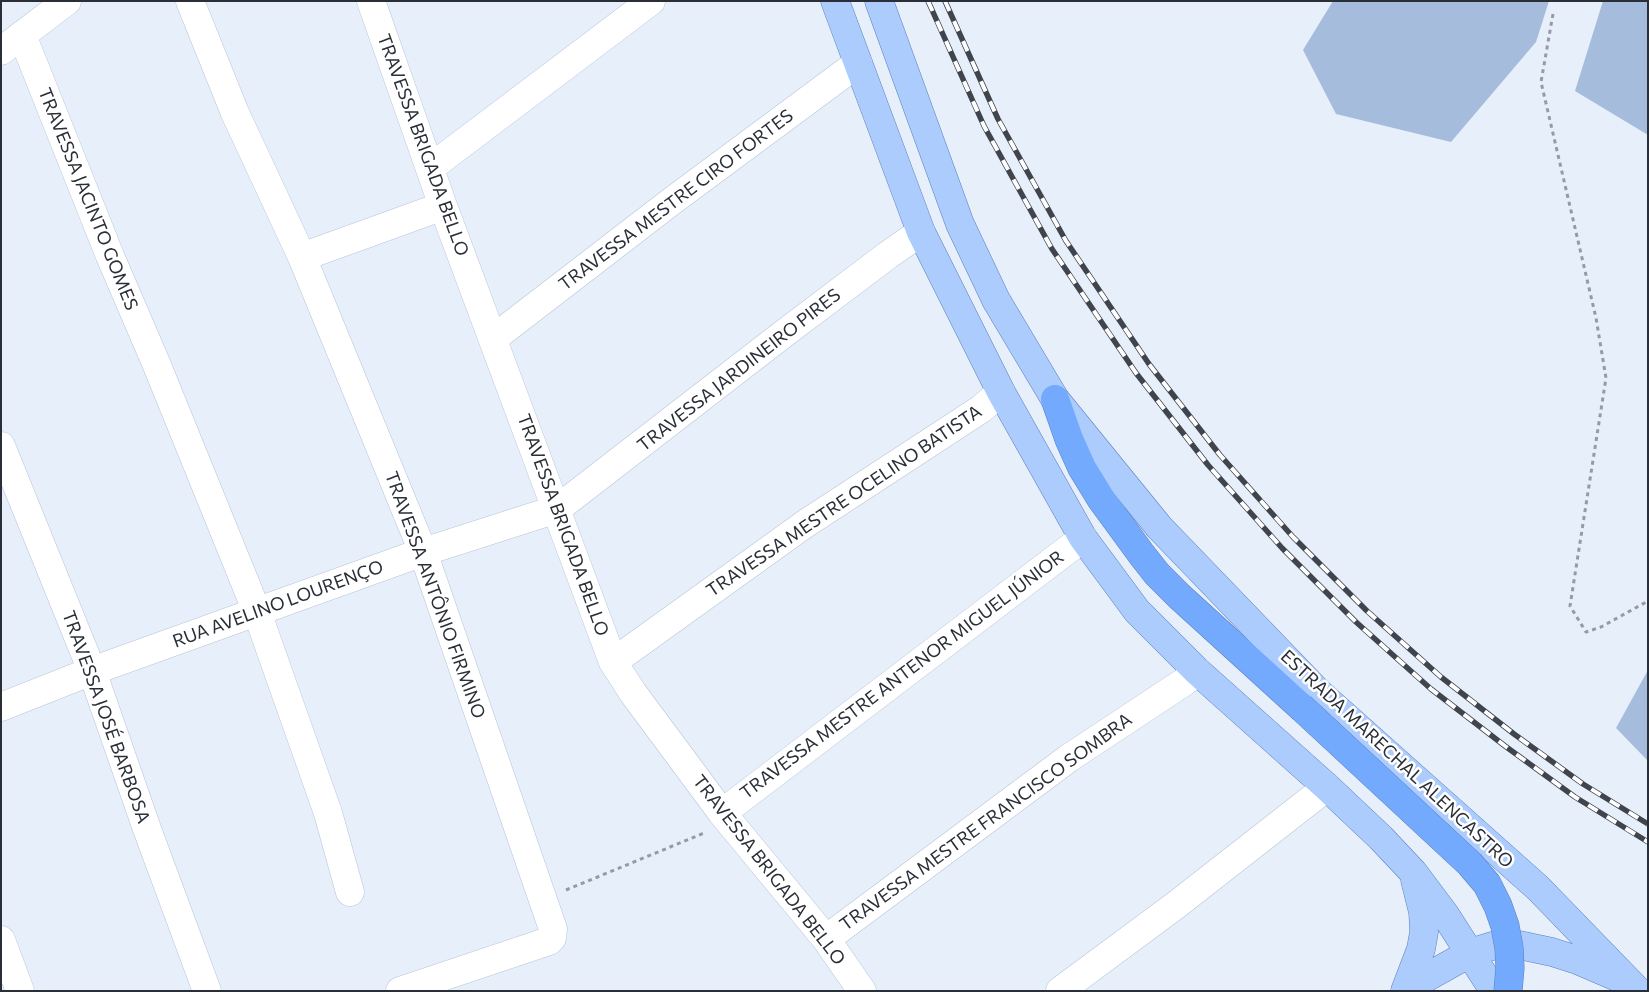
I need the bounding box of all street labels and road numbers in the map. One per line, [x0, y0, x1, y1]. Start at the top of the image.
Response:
street label: TRAVESSA BRIGADA BELLO [373, 31, 473, 259]
street label: TRAVESSA JACINTO GOMES [33, 85, 143, 313]
street label: TRAVESSA MESTRE CIRO FORTES [555, 105, 797, 295]
street label: TRAVESSA JARDINEIRO PIRES [633, 284, 845, 456]
street label: TRAVESSA MESTRE OCELINO BATISTA [702, 401, 986, 601]
street label: TRAVESSA BRIGADA BELLO [513, 411, 613, 639]
street label: TRAVESSA ANTÔNIO FIRMINO [380, 469, 490, 721]
street label: TRAVESSA MESTRE ANTENOR MIGUEL JÚNIOR [736, 546, 1068, 804]
street label: RUA AVELINO LOURENÇO [170, 556, 386, 652]
street label: TRAVESSA JOSÉ BARBOSA [57, 608, 155, 826]
street label: ESTRADA MARECHAL ALENCASTRO [1276, 645, 1518, 873]
street label: TRAVESSA MESTRE FRANCISCO SOMBRA [836, 709, 1136, 935]
street label: TRAVESSA BRIGADA BELLO [688, 771, 850, 969]

